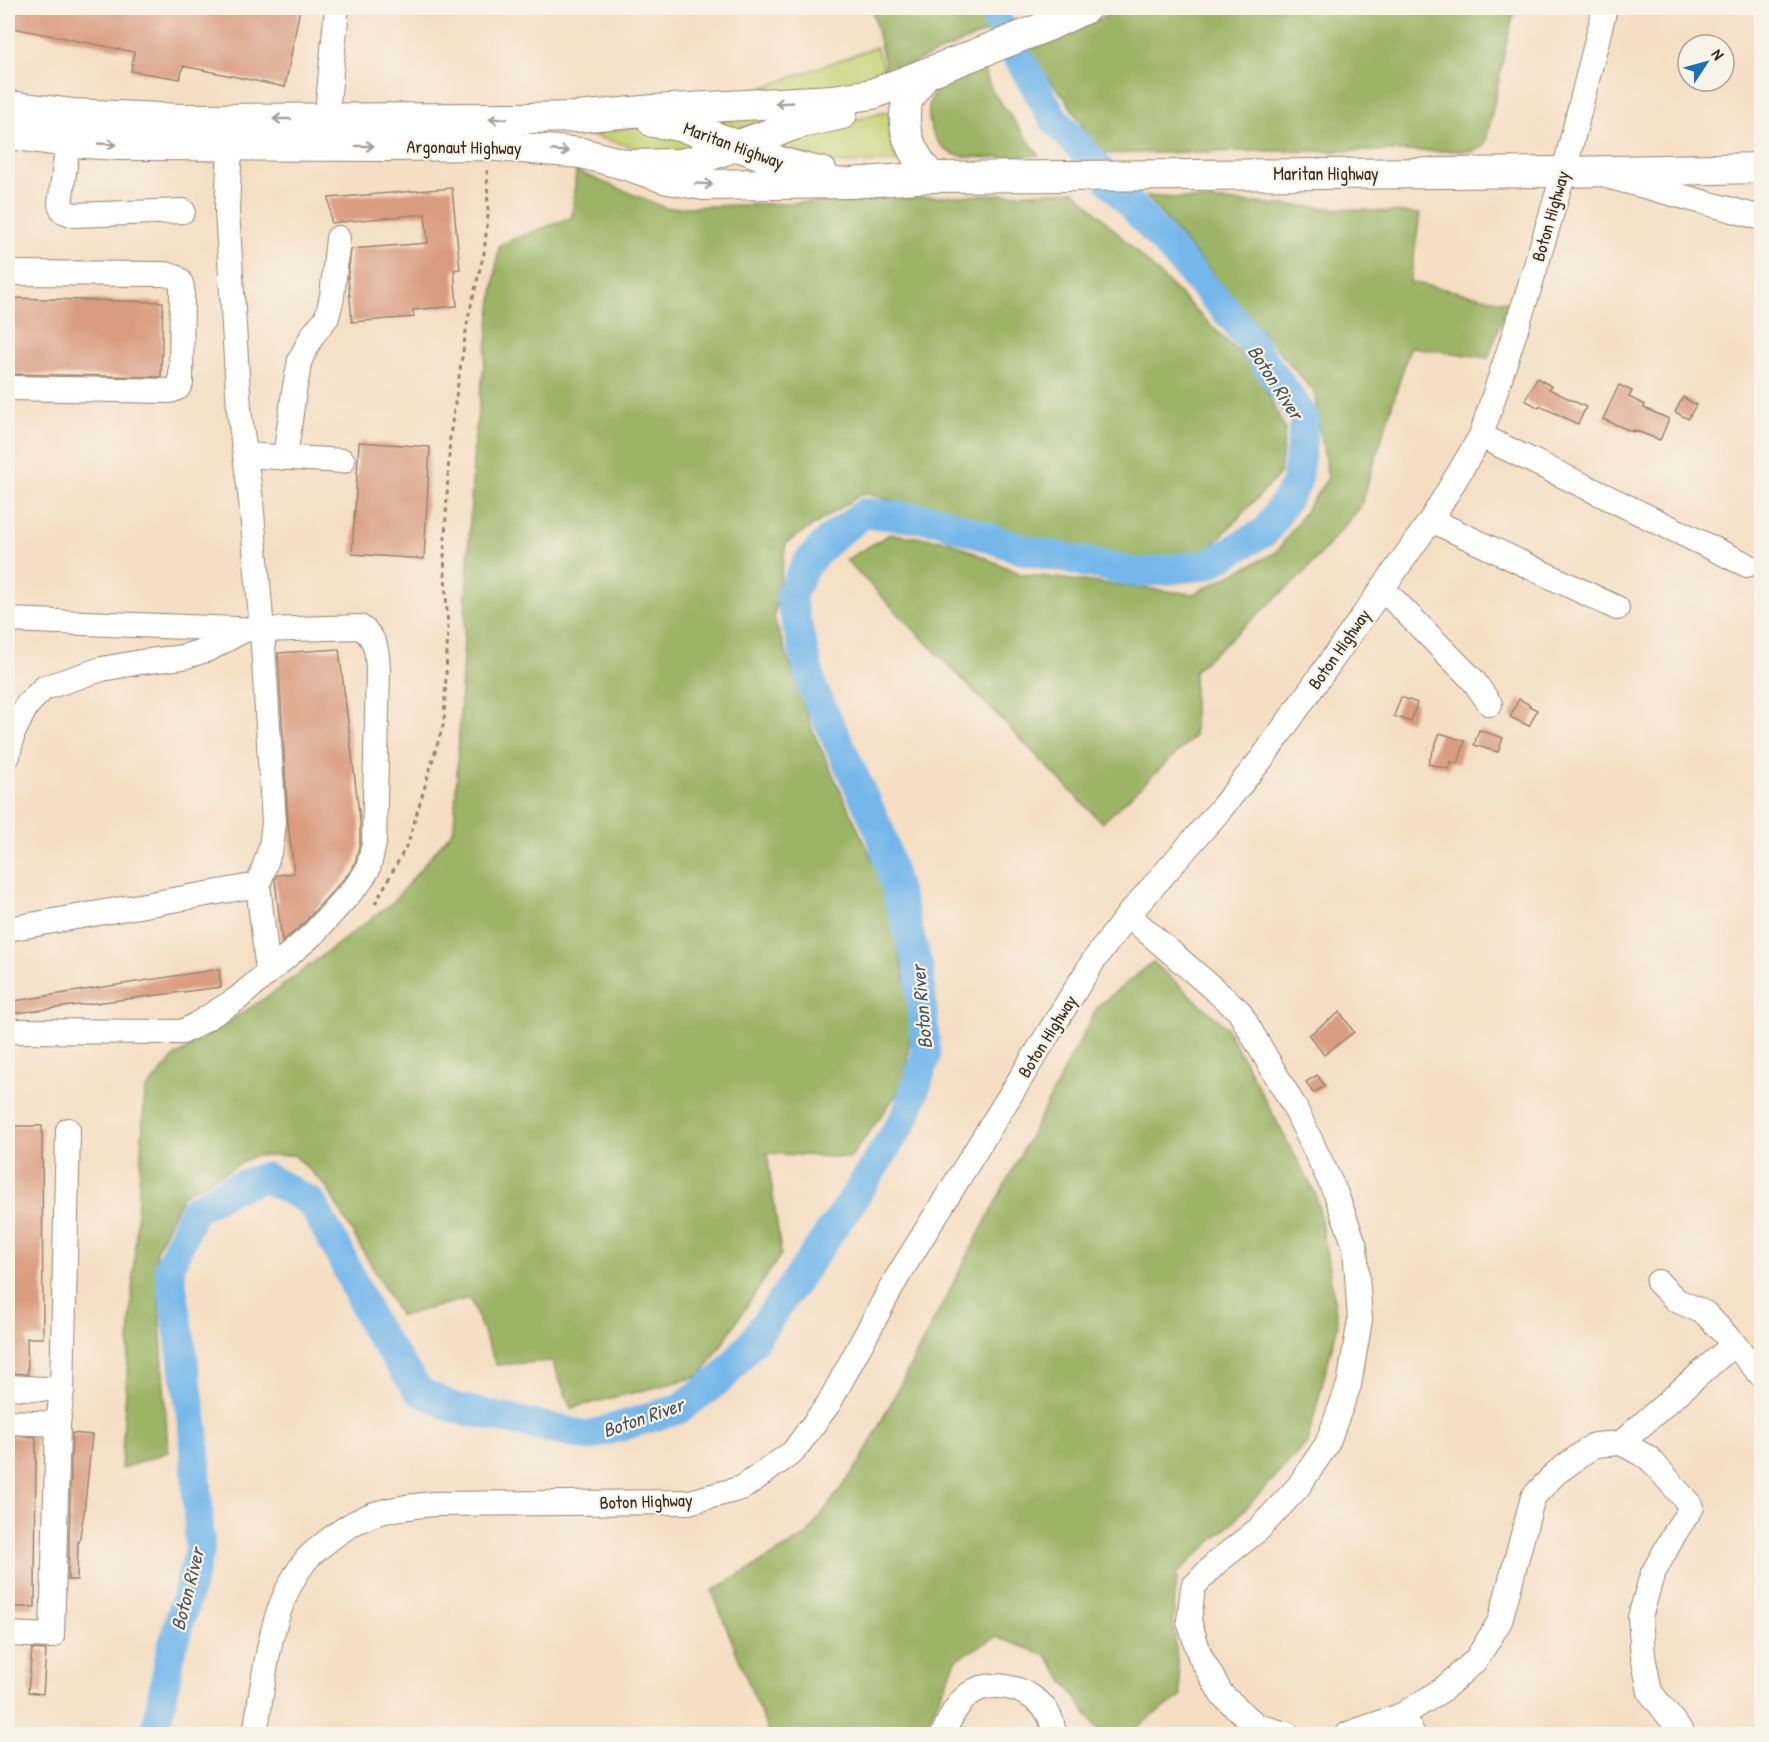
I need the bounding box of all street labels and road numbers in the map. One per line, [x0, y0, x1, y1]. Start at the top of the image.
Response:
street label: Maritan Highway [680, 115, 788, 175]
street label: Argonaut Highway [406, 134, 522, 161]
street label: Maritan Highway [1273, 161, 1379, 186]
street label: Boton Highway [1525, 167, 1575, 264]
street label: Boton Highway [1302, 603, 1376, 694]
street label: Boton Highway [1012, 990, 1082, 1082]
street label: Boton Highway [599, 1487, 693, 1515]

